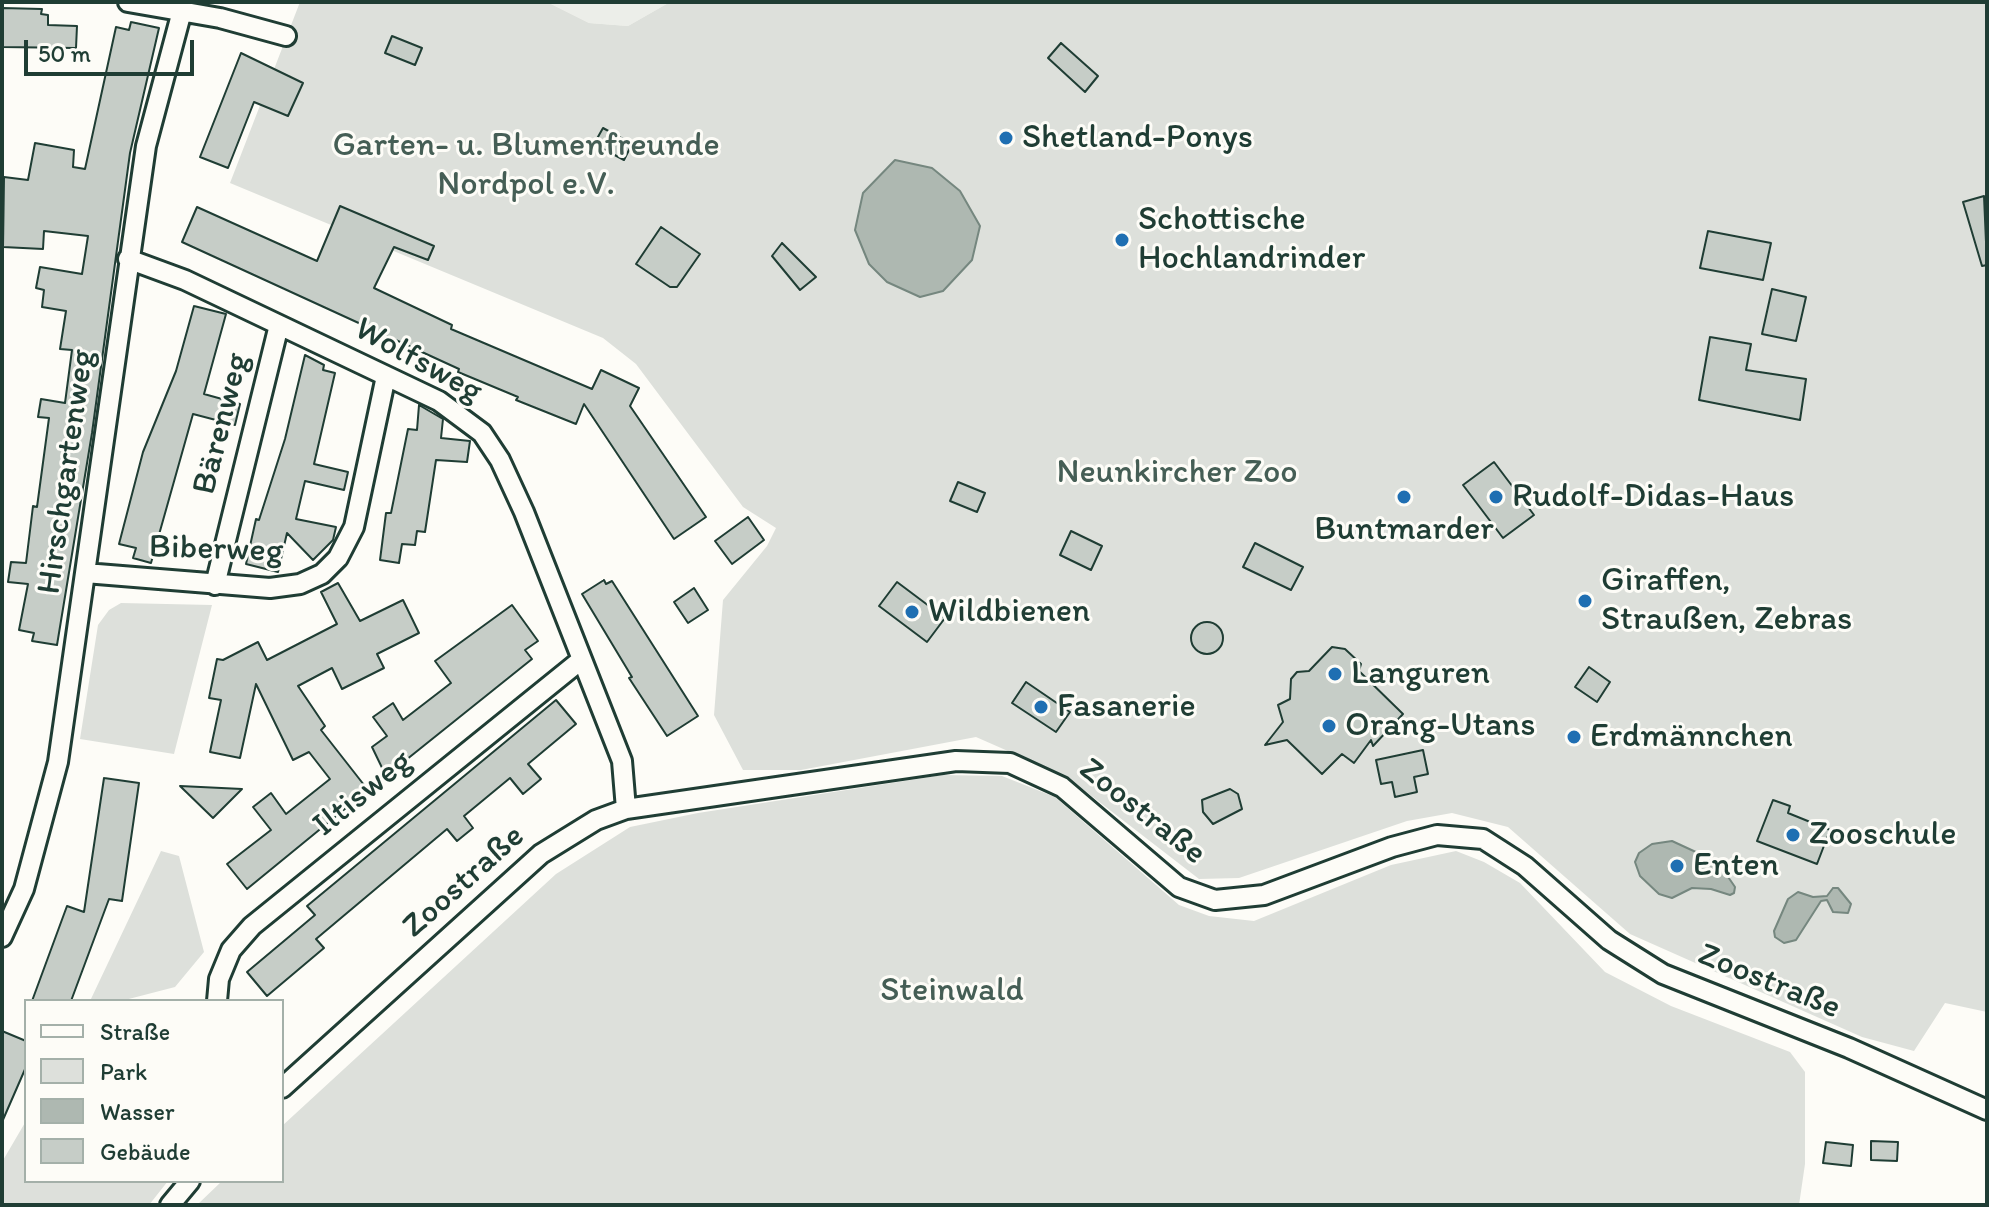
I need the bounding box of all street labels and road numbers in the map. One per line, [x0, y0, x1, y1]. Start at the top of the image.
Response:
street label: Wolfsweg [347, 309, 489, 413]
street label: Hirschgartenweg [30, 347, 104, 597]
street label: Bärenweg [185, 349, 259, 499]
street label: Biberweg [148, 527, 284, 573]
street label: Iltisweg [305, 742, 421, 846]
street label: Zoostraße [1070, 750, 1214, 874]
street label: Zoostraße [395, 817, 533, 947]
street label: Zoostraße [1692, 935, 1846, 1029]

